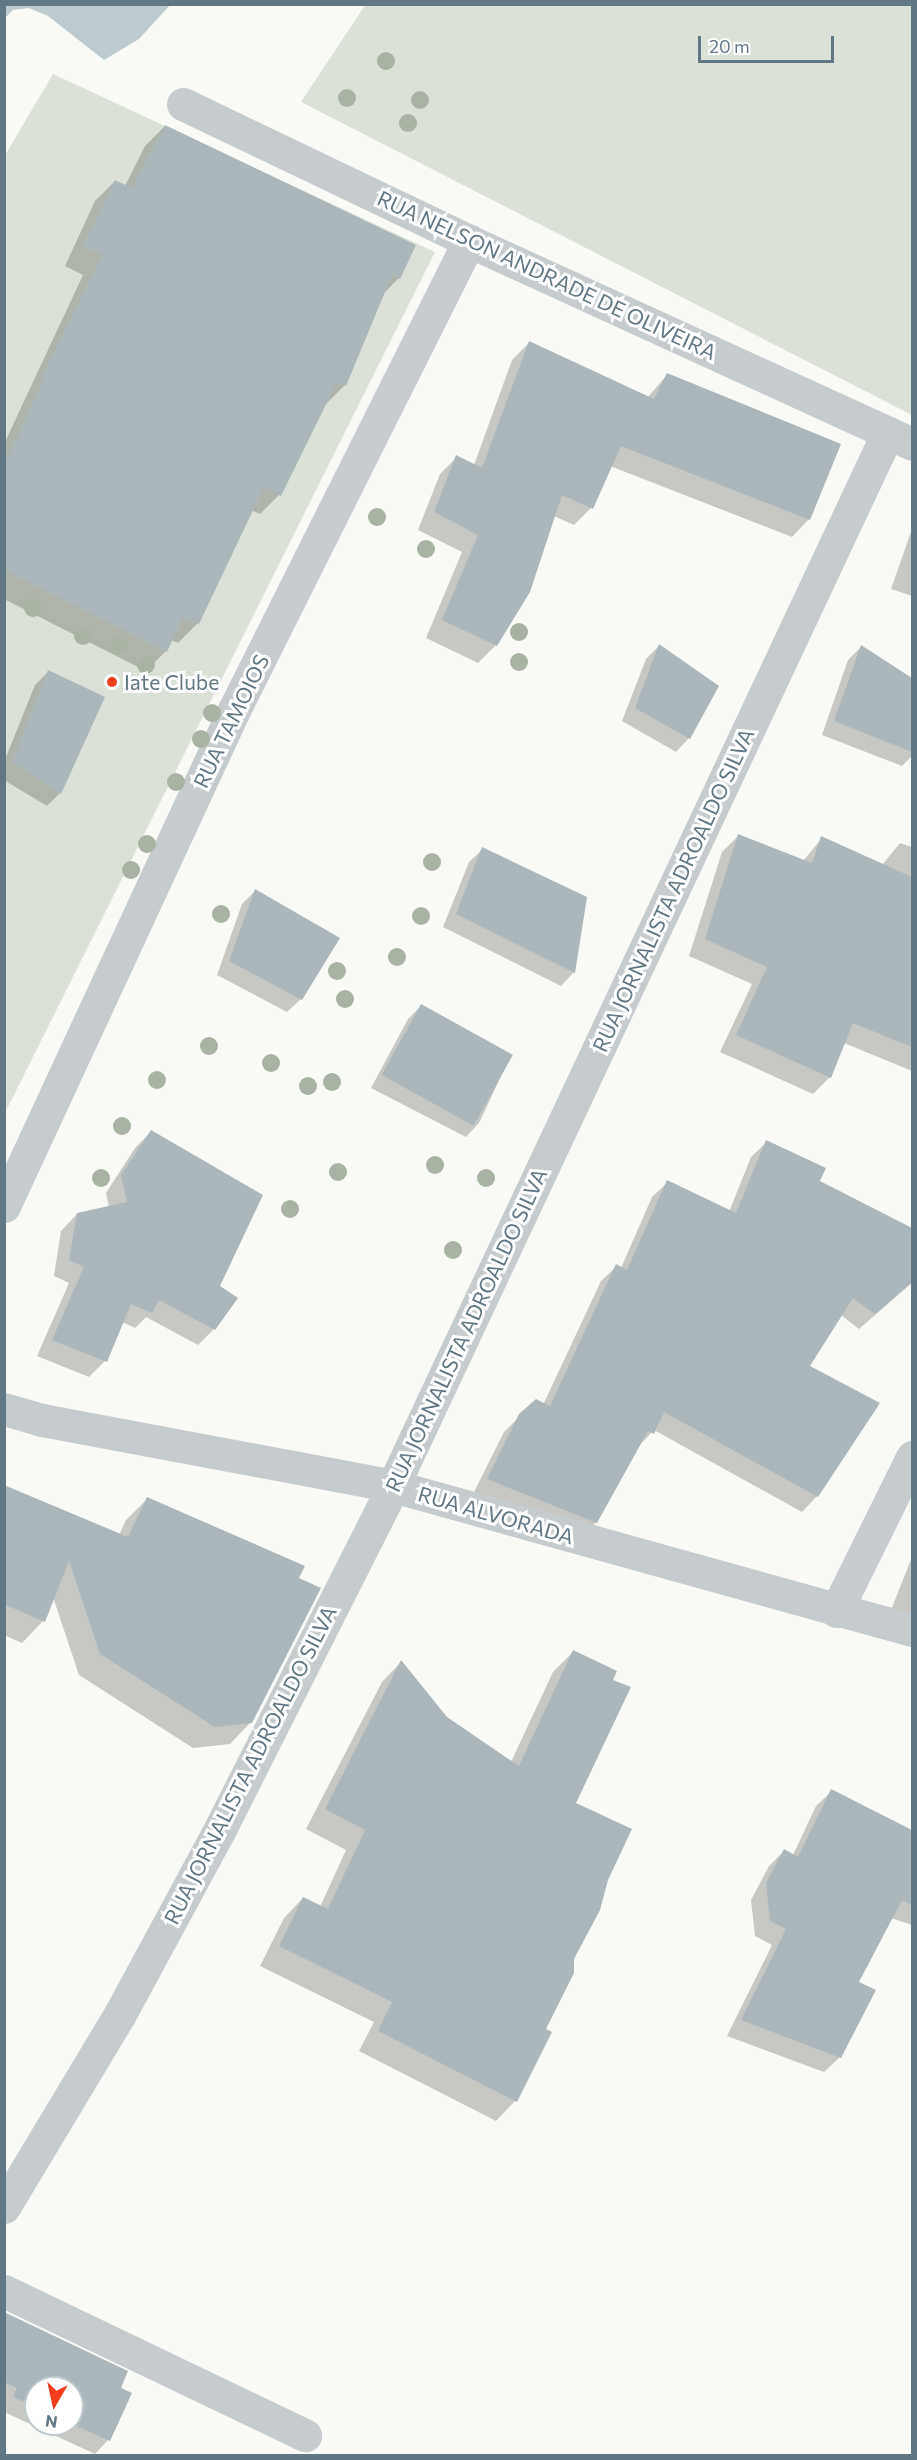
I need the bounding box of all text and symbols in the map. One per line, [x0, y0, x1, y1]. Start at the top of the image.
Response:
scale bar [701, 24, 838, 62]
text: 20 m [709, 35, 750, 57]
street label: RUA NELSON ANDRADE DE OLIVEIRA [373, 185, 721, 365]
street label: RUA TAMOIOS [188, 650, 274, 792]
place label: Iate Clube [124, 669, 219, 695]
marker: Iate Clube [105, 675, 119, 689]
street label: RUA JORNALISTA ADROALDO SILVA [587, 724, 759, 1056]
street label: RUA JORNALISTA ADROALDO SILVA [380, 1164, 552, 1496]
street label: RUA ALVORADA [415, 1481, 577, 1549]
street label: RUA JORNALISTA ADROALDO SILVA [158, 1602, 342, 1928]
north arrow [24, 2376, 84, 2436]
text: N [44, 2412, 59, 2433]

